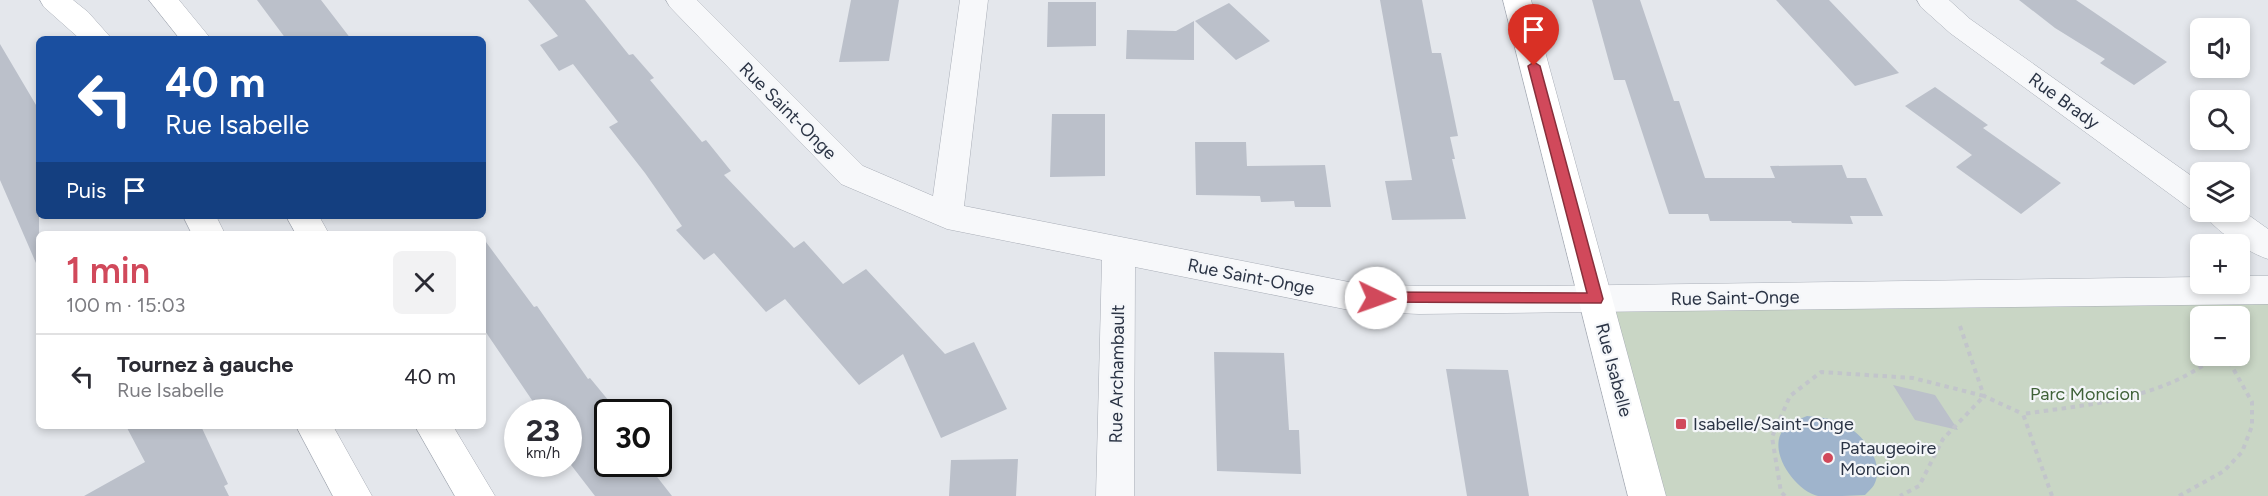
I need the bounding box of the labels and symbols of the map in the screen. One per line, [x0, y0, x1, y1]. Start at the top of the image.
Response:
pin [1508, 4, 1559, 66]
street label: Rue Saint-Onge [735, 58, 841, 164]
street label: Rue Brady [2024, 68, 2104, 134]
street label: Rue Saint-Onge [1186, 254, 1316, 300]
position arrow [1344, 266, 1408, 330]
street label: Rue Saint-Onge [1670, 286, 1800, 310]
street label: Rue Archambault [1105, 304, 1129, 444]
street label: Rue Isabelle [1591, 321, 1637, 419]
park label: Parc Moncion [2030, 383, 2140, 405]
speed limit sign: 30 [594, 399, 672, 477]
place label: Isabelle/Saint-Onge [1693, 413, 1854, 435]
marker: Isabelle/Saint-Onge [1674, 417, 1688, 431]
place label: Pataugeoire Moncion [1840, 437, 1936, 480]
marker: Pataugeoire Moncion [1821, 451, 1835, 465]

